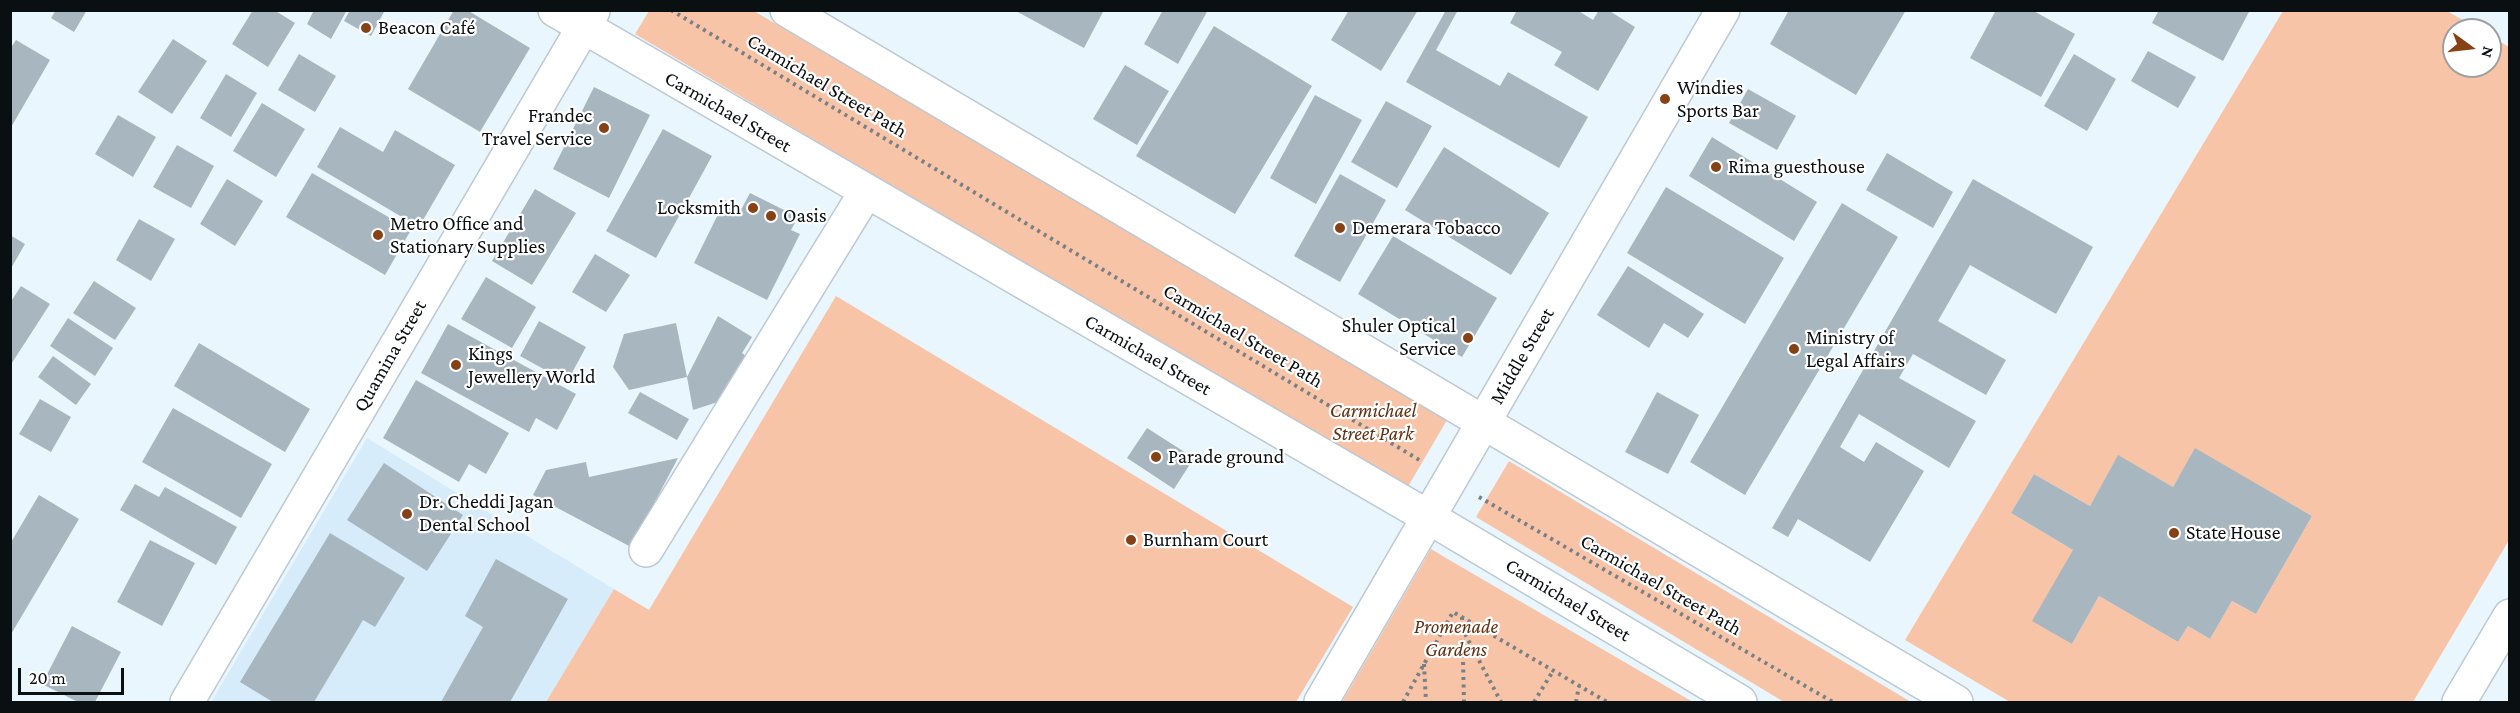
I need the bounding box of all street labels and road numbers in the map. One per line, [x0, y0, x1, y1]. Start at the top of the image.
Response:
street label: Carmichael Street Path [743, 29, 911, 143]
street label: Carmichael Street [660, 66, 796, 158]
street label: Carmichael Street Path [1159, 279, 1327, 393]
street label: Quamina Street [348, 296, 432, 416]
street label: Middle Street [1485, 303, 1559, 409]
street label: Carmichael Street [1080, 309, 1216, 401]
street label: Carmichael Street Path [1576, 529, 1746, 641]
street label: Carmichael Street [1501, 553, 1635, 647]

